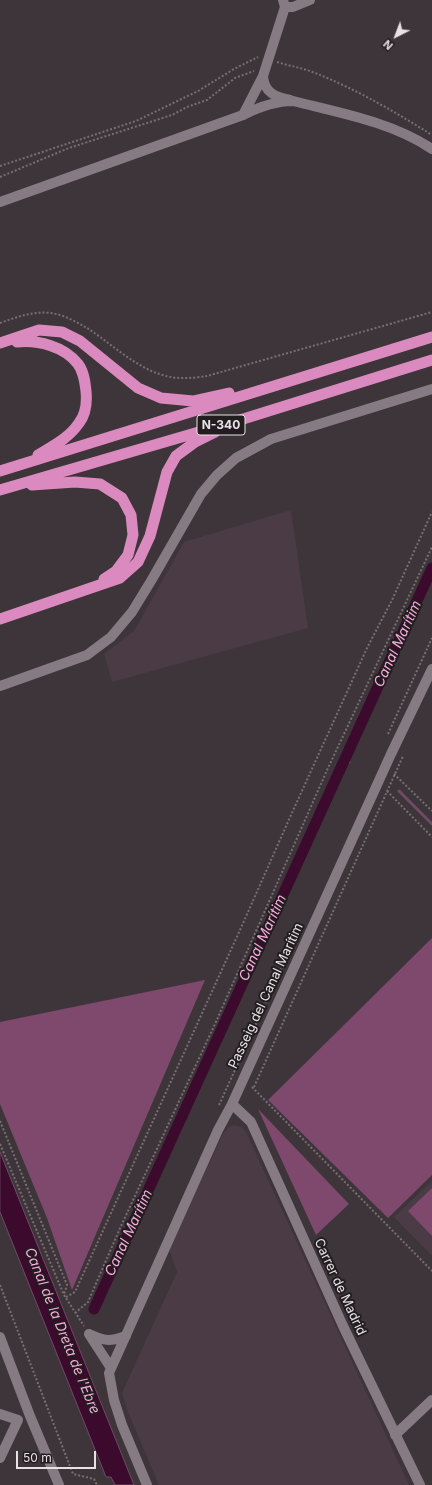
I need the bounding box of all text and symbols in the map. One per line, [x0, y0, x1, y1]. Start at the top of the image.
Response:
north arrow [376, 16, 416, 56]
text: N [380, 37, 396, 53]
road number: N-340 [197, 415, 245, 435]
water label: Canal Marítim [371, 598, 425, 690]
water label: Canal Marítim [236, 892, 290, 984]
street label: Passeig del Canal Marítim [225, 921, 307, 1071]
water label: Canal Marítim [102, 1187, 156, 1279]
street label: Carrer de Madrid [311, 1236, 369, 1338]
water label: Canal de la Dreta de l'Ebre [21, 1245, 103, 1417]
scale bar [18, 1443, 98, 1469]
text: 50 m [23, 1450, 52, 1465]

